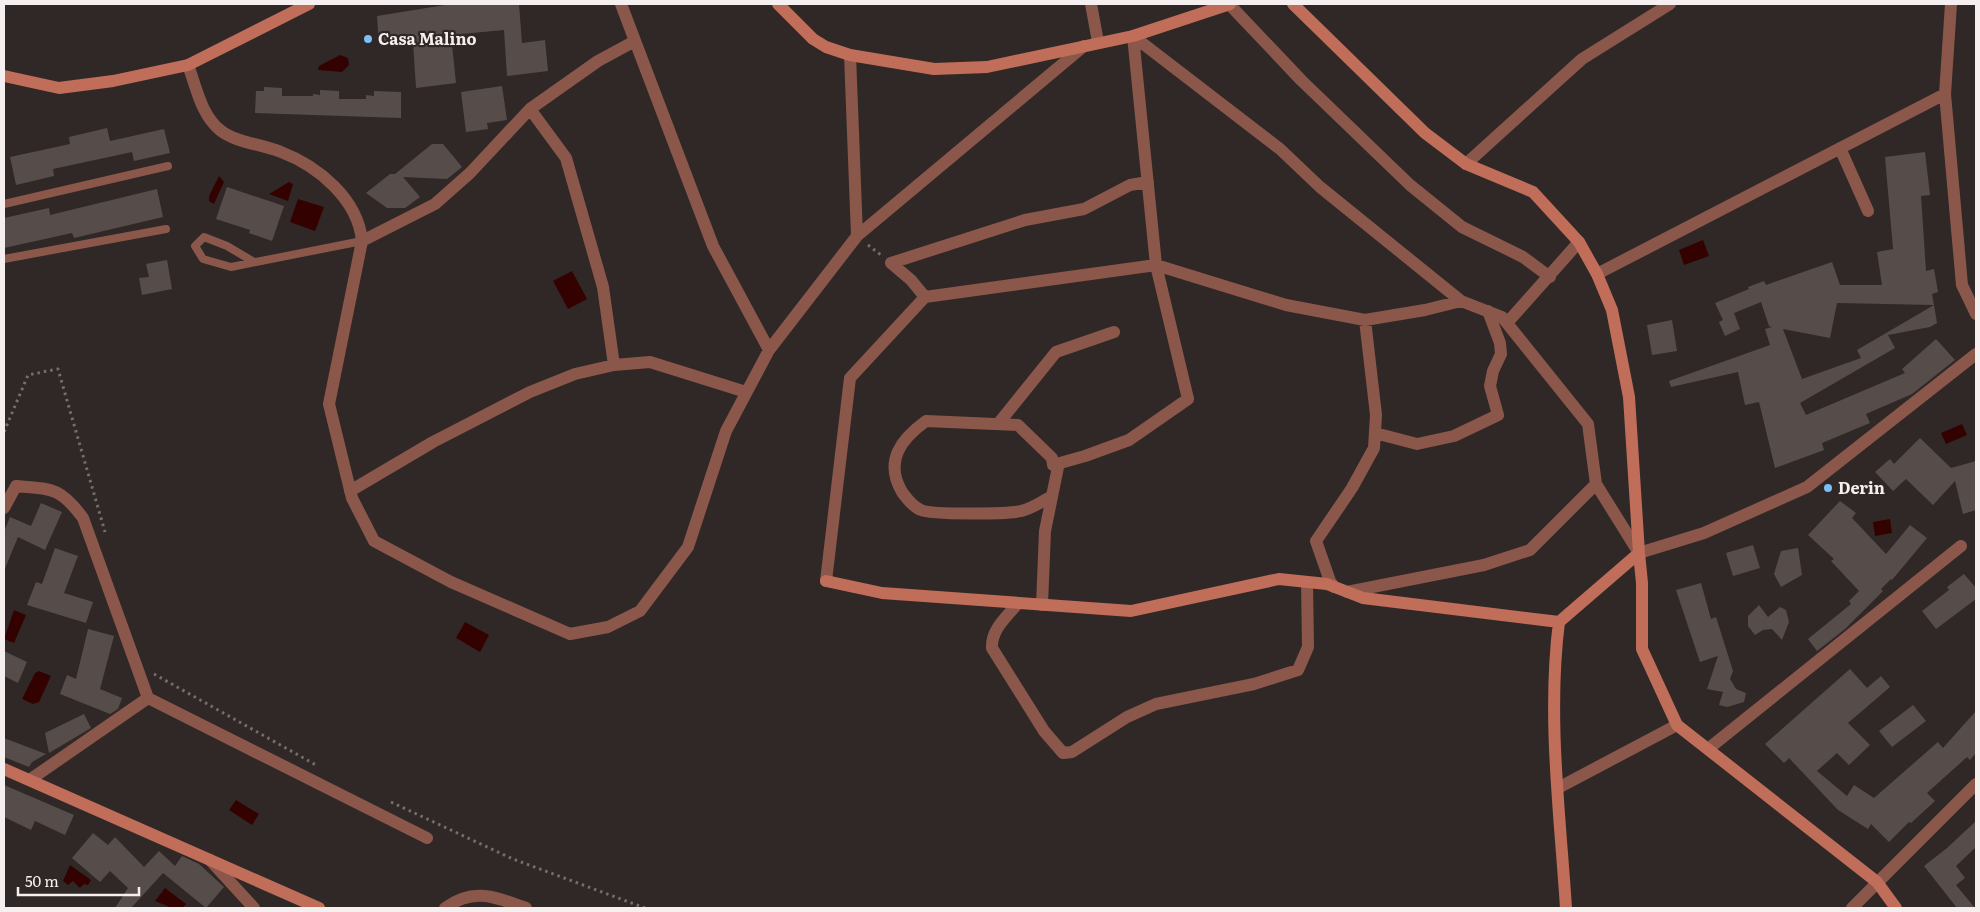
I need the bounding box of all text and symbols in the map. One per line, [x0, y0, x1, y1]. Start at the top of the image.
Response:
place label: Casa Malino [378, 26, 476, 50]
marker: Casa Malino [362, 33, 374, 45]
place label: Derin [1838, 475, 1885, 499]
marker: Derin [1822, 482, 1834, 494]
scale bar [18, 864, 139, 896]
text: 50 m [25, 869, 59, 892]

